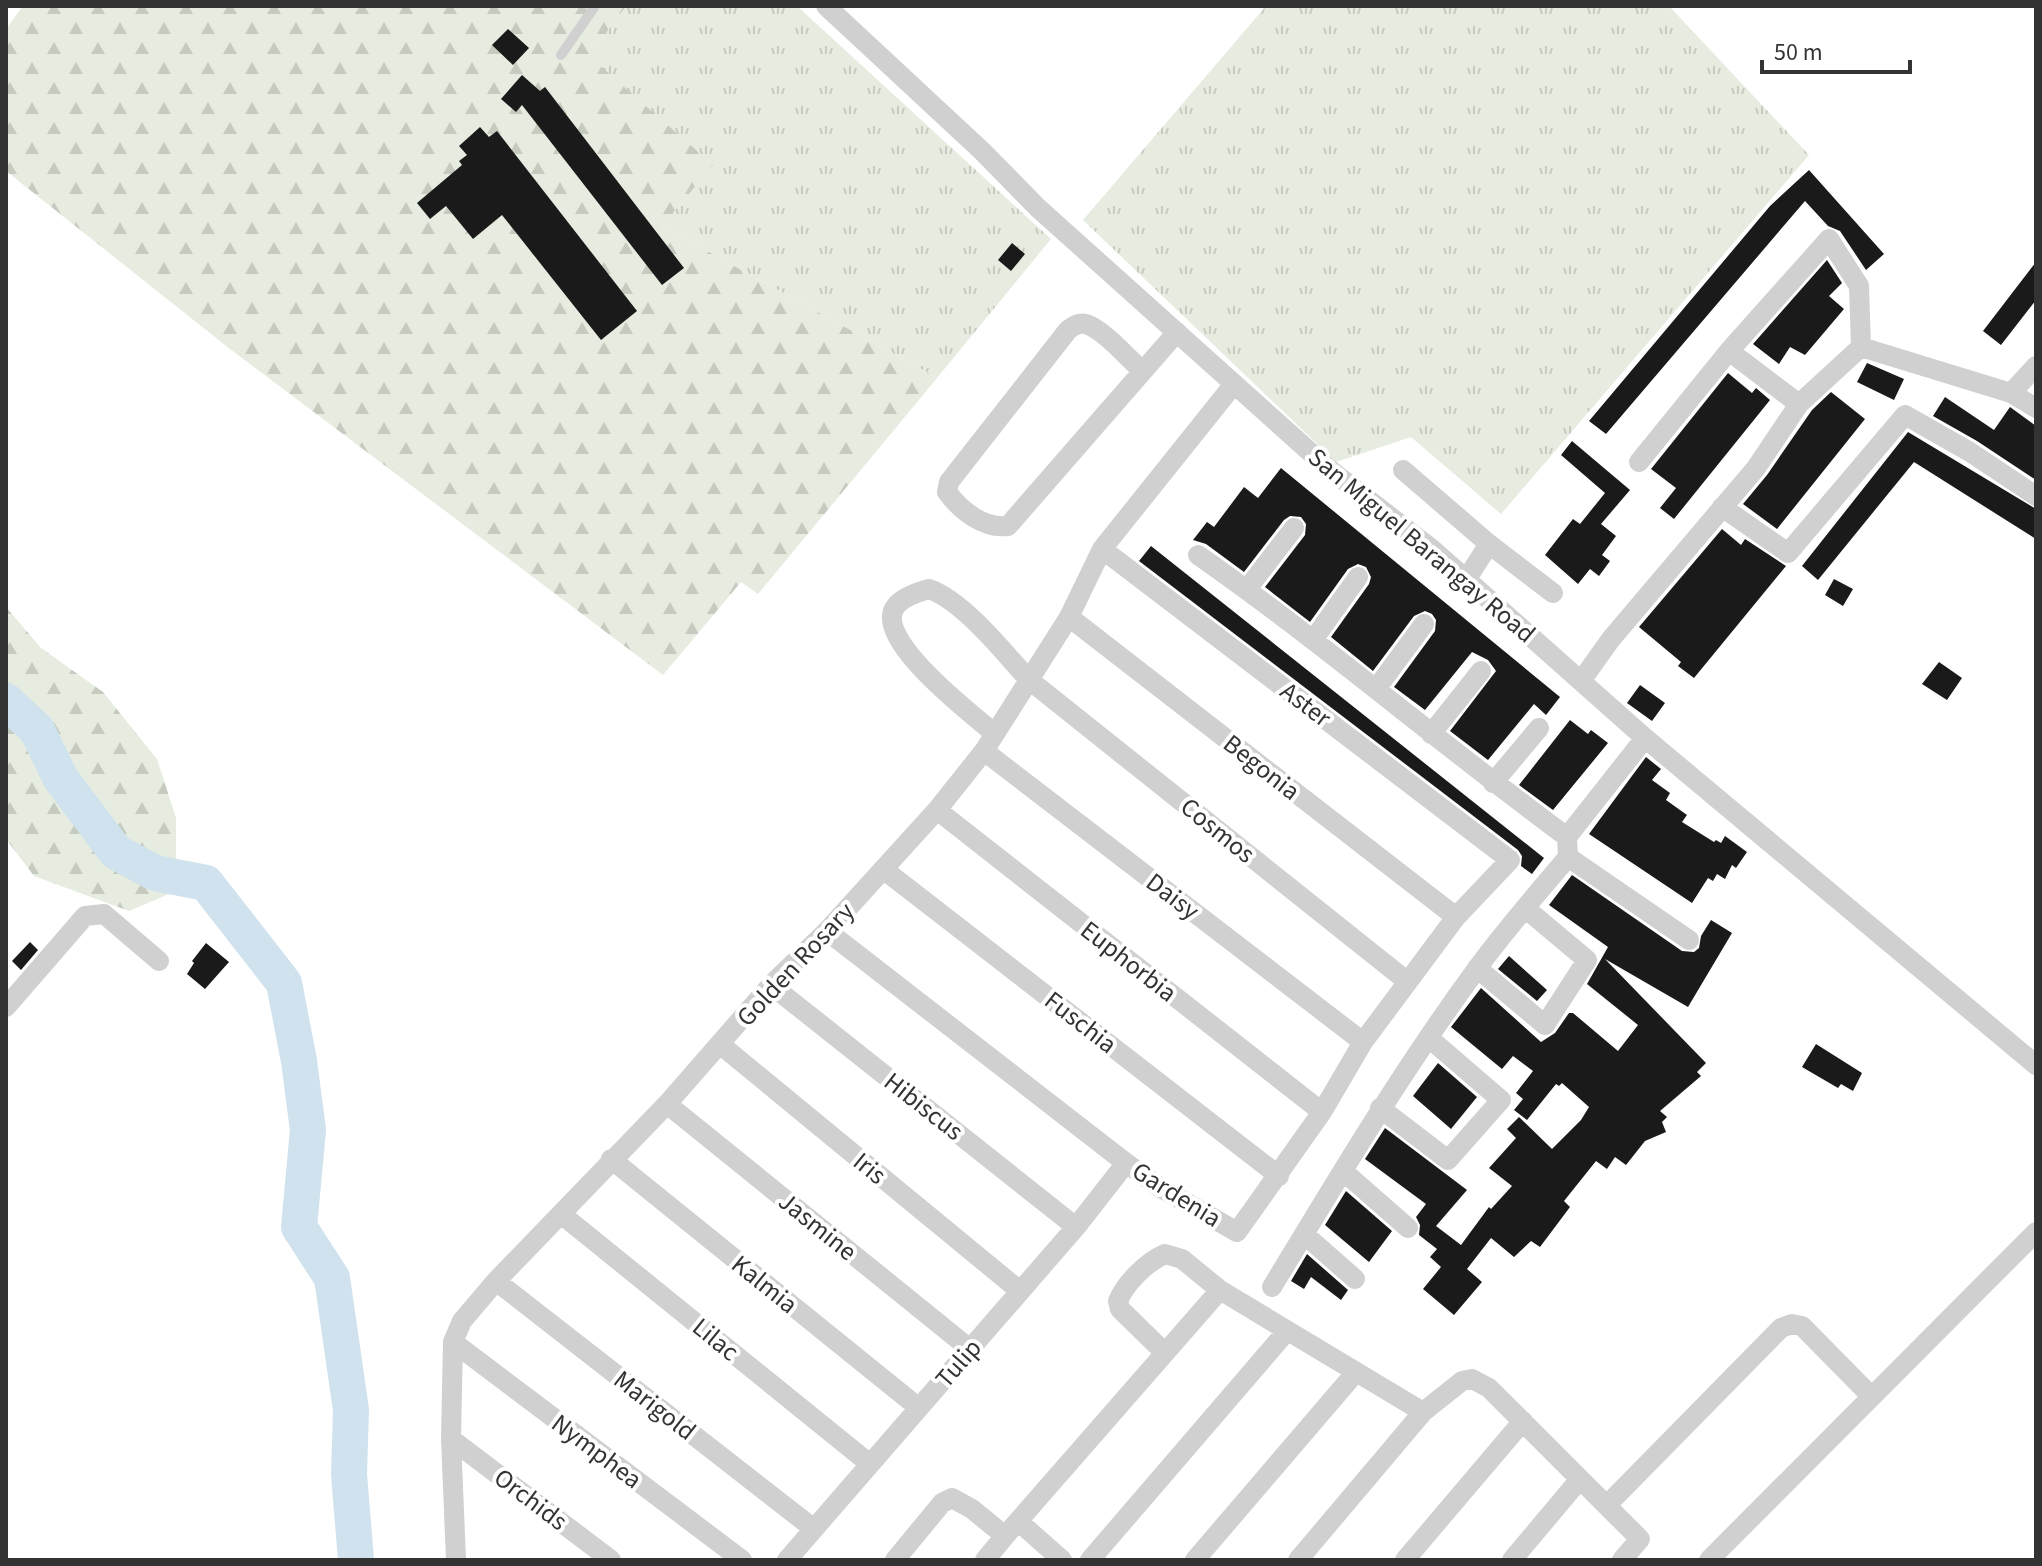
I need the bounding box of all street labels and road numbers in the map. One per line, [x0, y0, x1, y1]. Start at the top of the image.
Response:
street label: San Miguel Barangay Road [1300, 439, 1543, 652]
street label: Aster [1272, 673, 1340, 736]
street label: Begonia [1215, 726, 1308, 809]
street label: Cosmos [1173, 789, 1263, 872]
street label: Daisy [1138, 864, 1207, 929]
street label: Golden Rosary [728, 894, 863, 1035]
street label: Euphorbia [1073, 912, 1185, 1011]
street label: Fuschia [1037, 982, 1125, 1063]
street label: Hibiscus [876, 1064, 971, 1149]
street label: Iris [845, 1144, 894, 1193]
street label: Gardenia [1125, 1153, 1229, 1236]
street label: Jasmine [770, 1183, 865, 1270]
street label: Kalmia [724, 1246, 806, 1323]
street label: Lilac [684, 1309, 747, 1370]
street label: Tulip [927, 1331, 990, 1396]
street label: Marigold [606, 1361, 704, 1449]
street label: Nymphea [544, 1405, 650, 1498]
street label: Orchids [486, 1459, 575, 1539]

